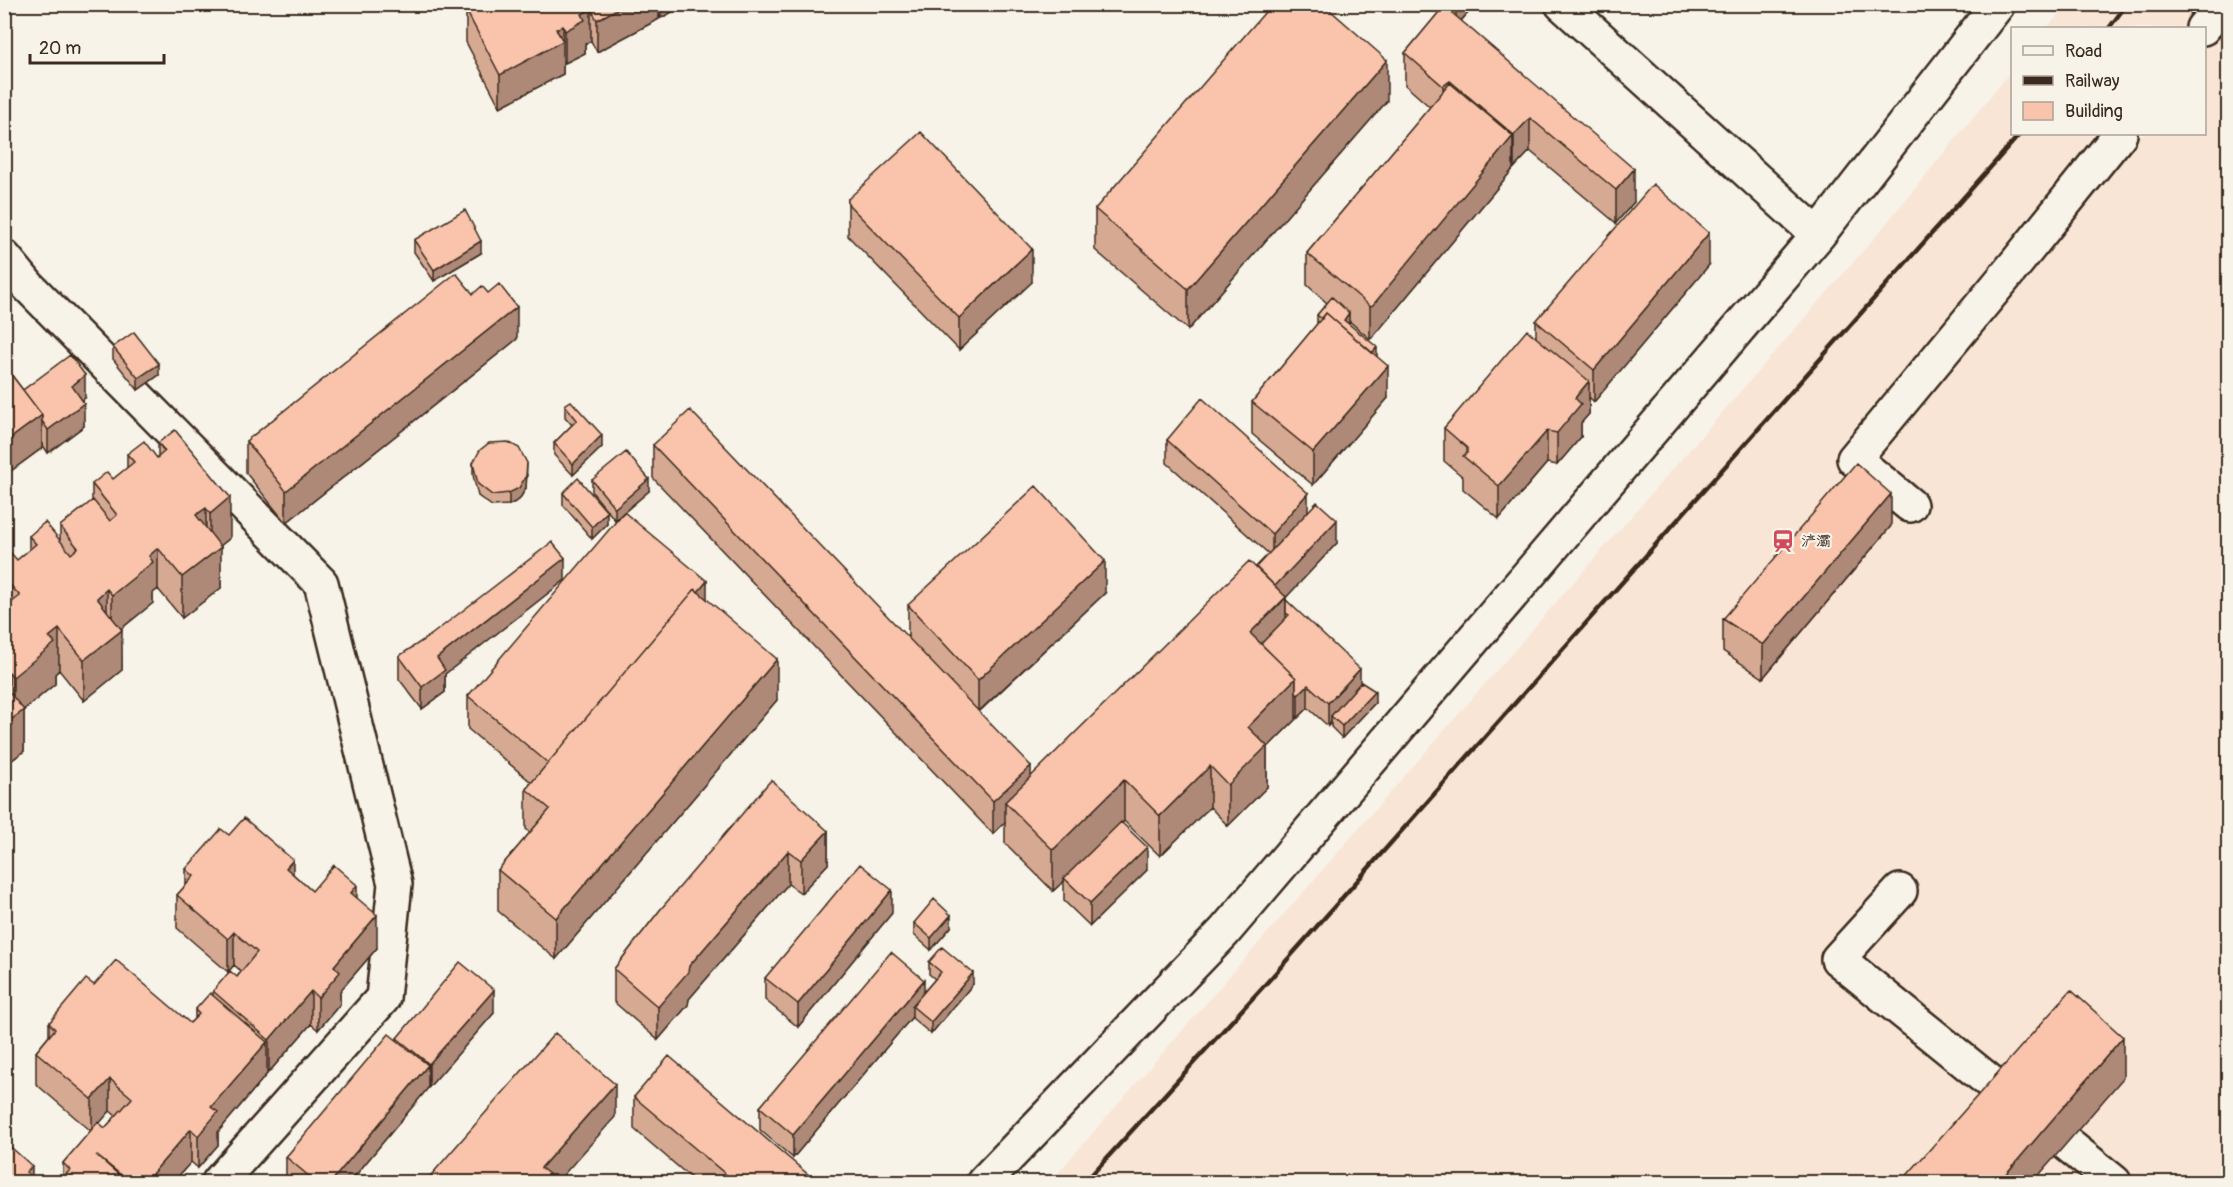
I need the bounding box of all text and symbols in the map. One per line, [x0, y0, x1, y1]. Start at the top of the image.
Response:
scale bar [30, 27, 164, 65]
legend [2011, 27, 2206, 135]
text: 20 m [39, 37, 81, 60]
text: Road [2065, 40, 2102, 63]
text: Railway [2065, 70, 2120, 93]
text: Building [2065, 100, 2123, 123]
station icon: 浐灞 [1770, 528, 1796, 554]
place label: 浐灞 [1801, 532, 1831, 551]

